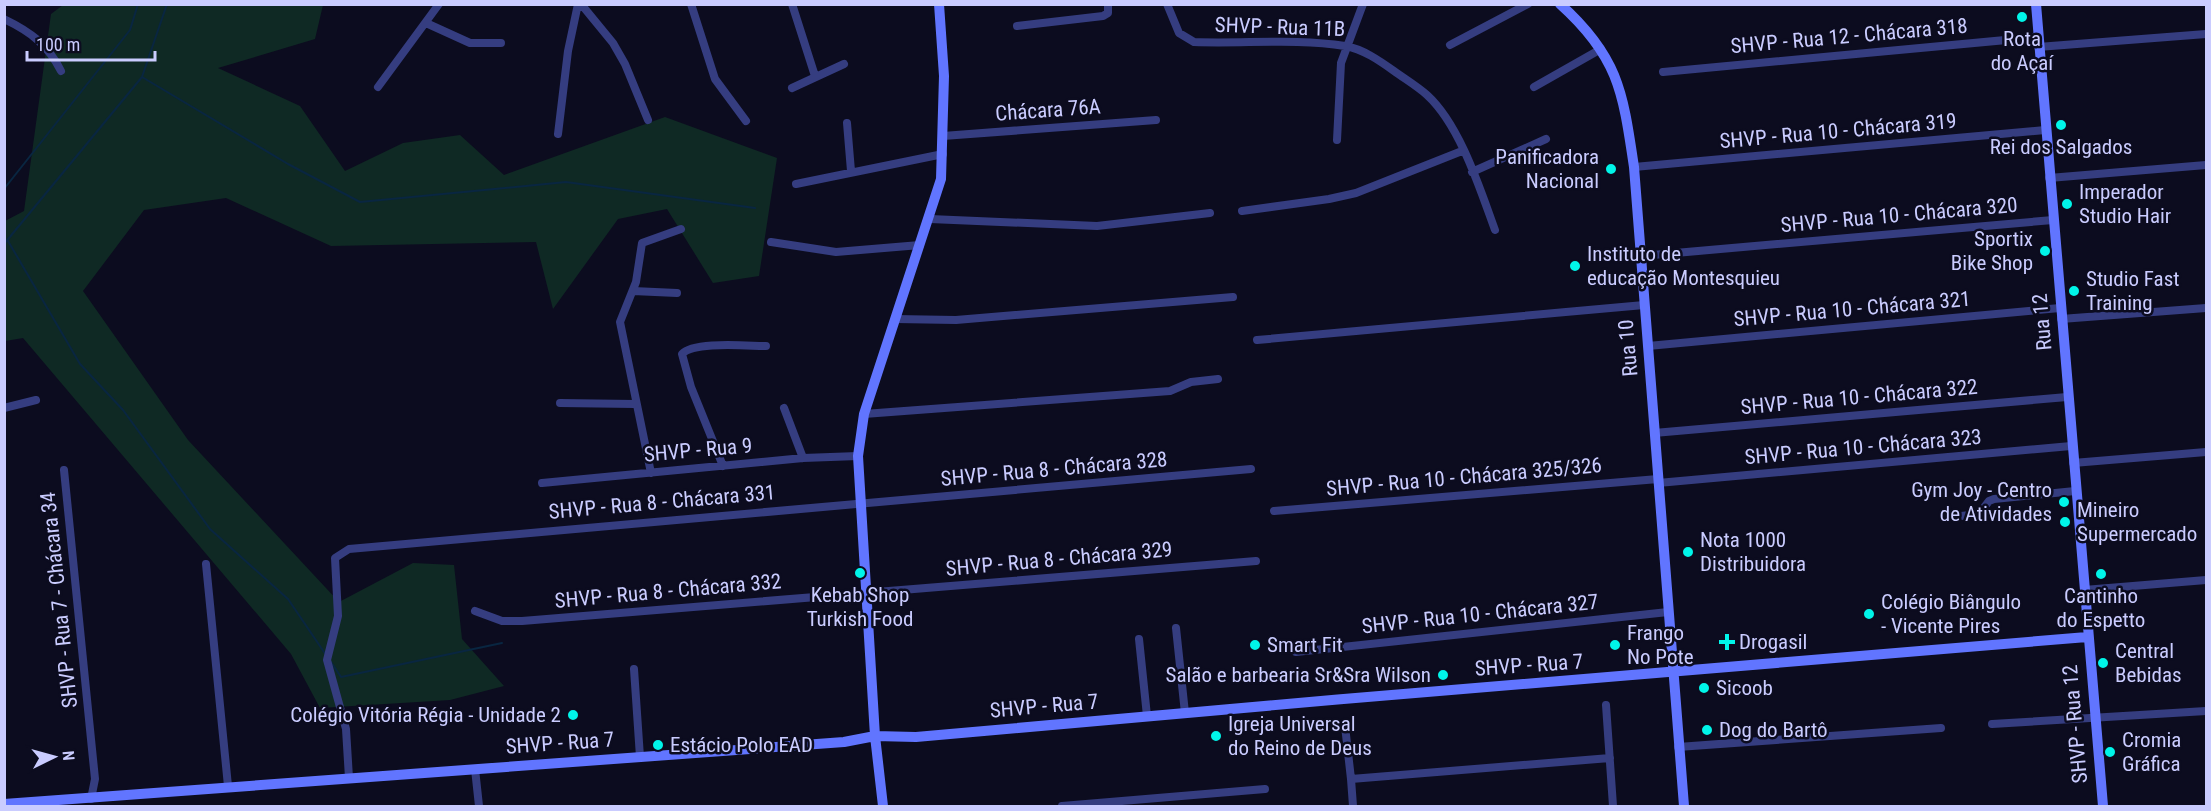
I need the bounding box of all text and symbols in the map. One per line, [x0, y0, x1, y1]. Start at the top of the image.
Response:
marker: Rota do Açaí [2015, 10, 2029, 24]
street label: SHVP - Rua 11B [1214, 13, 1346, 41]
street label: SHVP - Rua 12 - Chácara 318 [1730, 14, 1968, 58]
scale bar [27, 24, 154, 62]
place label: Rota do Açaí [1991, 27, 2054, 75]
text: 100 m [36, 34, 80, 55]
street label: Chácara 76A [995, 94, 1101, 126]
street label: SHVP - Rua 10 - Chácara 319 [1719, 109, 1957, 153]
marker: Rei dos Salgados [2054, 118, 2068, 132]
place label: Rei dos Salgados [1990, 135, 2132, 159]
place label: Panificadora Nacional [1495, 145, 1599, 193]
marker: Panificadora Nacional [1604, 162, 1618, 176]
place label: Imperador Studio Hair [2079, 180, 2171, 228]
street label: SHVP - Rua 10 - Chácara 320 [1780, 193, 2018, 237]
marker: Imperador Studio Hair [2060, 197, 2074, 211]
place label: Sportix Bike Shop [1951, 227, 2033, 275]
place label: Instituto de educação Montesquieu [1587, 242, 1780, 290]
marker: Sportix Bike Shop [2038, 244, 2052, 258]
marker: Instituto de educação Montesquieu [1568, 259, 1582, 273]
place label: Studio Fast Training [2086, 267, 2179, 315]
marker: Studio Fast Training [2067, 284, 2081, 298]
street label: SHVP - Rua 10 - Chácara 321 [1733, 287, 1971, 331]
street label: Rua 12 [2028, 293, 2056, 351]
street label: Rua 10 [1614, 319, 1642, 377]
street label: SHVP - Rua 10 - Chácara 322 [1740, 375, 1978, 419]
street label: SHVP - Rua 10 - Chácara 323 [1744, 425, 1982, 469]
street label: SHVP - Rua 9 [643, 433, 753, 467]
street label: SHVP - Rua 8 - Chácara 328 [940, 447, 1168, 491]
street label: SHVP - Rua 10 - Chácara 325/326 [1325, 453, 1603, 501]
place label: Gym Joy - Centro de Atividades [1911, 478, 2052, 526]
street label: SHVP - Rua 8 - Chácara 331 [548, 480, 776, 524]
street label: SHVP - Rua 7 - Chácara 34 [36, 491, 82, 709]
marker: Gym Joy - Centro de Atividades [2057, 495, 2071, 509]
place label: Mineiro Supermercado [2077, 498, 2197, 546]
marker: Mineiro Supermercado [2058, 515, 2072, 529]
place label: Nota 1000 Distribuidora [1700, 528, 1806, 576]
street label: SHVP - Rua 8 - Chácara 329 [945, 537, 1173, 581]
marker: Nota 1000 Distribuidora [1681, 545, 1695, 559]
marker: Kebab Shop Turkish Food [853, 566, 867, 580]
marker: Cantinho do Espetto [2094, 567, 2108, 581]
street label: SHVP - Rua 8 - Chácara 332 [554, 569, 782, 613]
place label: Kebab Shop Turkish Food [807, 583, 913, 631]
place label: Cantinho do Espetto [2057, 584, 2145, 632]
street label: SHVP - Rua 10 - Chácara 327 [1361, 590, 1599, 638]
place label: Colégio Biângulo - Vicente Pires [1881, 590, 2021, 638]
marker: Colégio Biângulo - Vicente Pires [1862, 607, 1876, 621]
place label: Frango No Pote [1627, 621, 1694, 669]
place label: Drogasil [1739, 630, 1807, 654]
place label: Smart Fit [1267, 633, 1343, 657]
marker: Drogasil [1720, 635, 1734, 649]
marker: Smart Fit [1248, 638, 1262, 652]
marker: Frango No Pote [1608, 638, 1622, 652]
place label: Central Bebidas [2115, 639, 2182, 687]
street label: SHVP - Rua 7 [1474, 649, 1584, 681]
marker: Central Bebidas [2096, 656, 2110, 670]
place label: Salão e barbearia Sr&Sra Wilson [1166, 663, 1431, 687]
street label: SHVP - Rua 12 [2058, 664, 2092, 784]
marker: Salão e barbearia Sr&Sra Wilson [1436, 668, 1450, 682]
place label: Sicoob [1716, 676, 1773, 700]
marker: Sicoob [1697, 681, 1711, 695]
street label: SHVP - Rua 7 [989, 689, 1099, 723]
place label: Colégio Vitória Régia - Unidade 2 [290, 703, 561, 727]
marker: Colégio Vitória Régia - Unidade 2 [566, 708, 580, 722]
place label: Igreja Universal do Reino de Deus [1228, 712, 1372, 760]
place label: Dog do Bartô [1719, 718, 1827, 742]
marker: Dog do Bartô [1700, 723, 1714, 737]
north arrow [24, 727, 84, 787]
street label: SHVP - Rua 7 [505, 727, 615, 759]
place label: Cromia Gráfica [2122, 728, 2181, 776]
marker: Igreja Universal do Reino de Deus [1209, 729, 1223, 743]
place label: Estácio Polo EAD [670, 733, 813, 757]
marker: Estácio Polo EAD [651, 738, 665, 752]
marker: Cromia Gráfica [2103, 745, 2117, 759]
text: N [59, 750, 78, 761]

